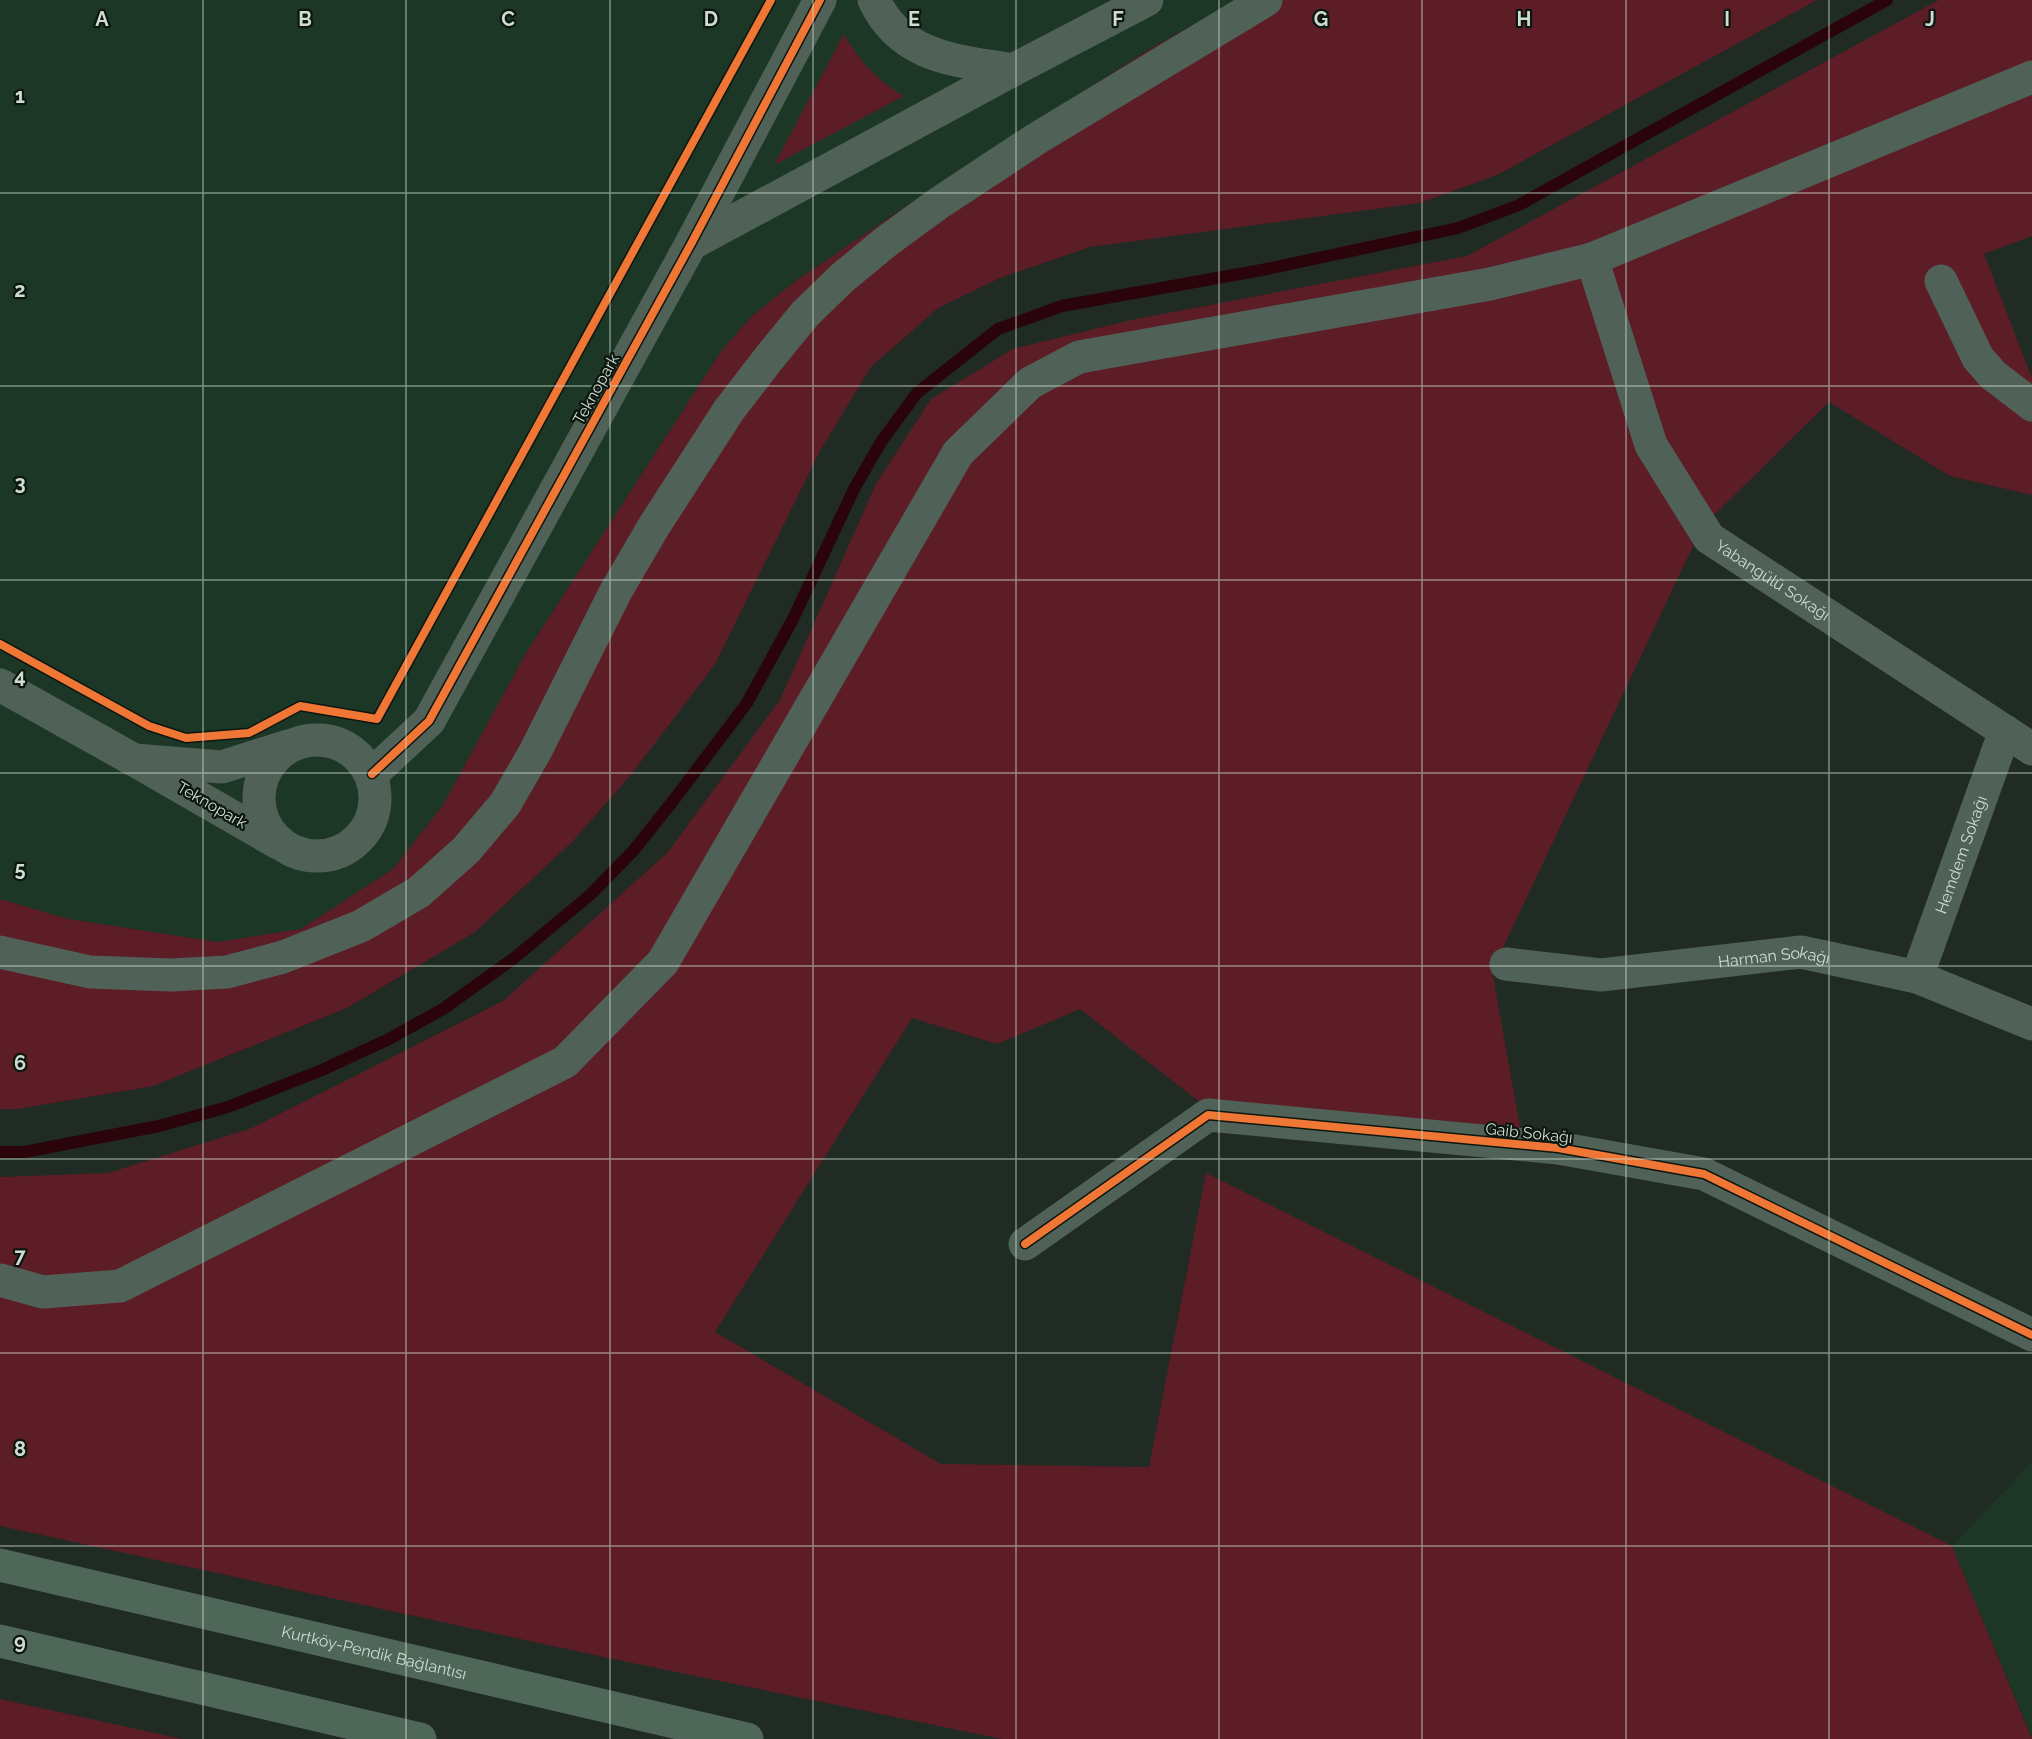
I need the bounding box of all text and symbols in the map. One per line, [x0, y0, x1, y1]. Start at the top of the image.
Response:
text: A [95, 7, 109, 31]
text: B [298, 7, 312, 31]
text: C [501, 7, 515, 31]
text: D [704, 7, 718, 31]
text: E [908, 7, 920, 31]
text: F [1112, 7, 1124, 31]
text: G [1314, 7, 1328, 31]
text: H [1517, 7, 1531, 31]
text: I [1724, 7, 1730, 31]
text: J [1925, 7, 1935, 31]
text: 1 [15, 84, 25, 108]
text: 2 [14, 278, 26, 302]
street label: Teknopark [569, 350, 623, 427]
text: 3 [14, 471, 26, 495]
street label: Yabangülü Sokağı [1712, 535, 1834, 624]
text: 4 [14, 664, 26, 688]
street label: Teknopark [174, 777, 251, 833]
street label: Hemdem Sokağı [1931, 793, 1991, 916]
text: 5 [14, 857, 26, 881]
street label: Harman Sokağı [1717, 942, 1832, 971]
text: 6 [14, 1051, 26, 1075]
street label: Gaib Sokağı [1485, 1119, 1573, 1147]
text: 7 [14, 1244, 26, 1268]
text: 8 [14, 1437, 26, 1461]
street label: Kurtköy-Pendik Bağlantısı [280, 1621, 468, 1683]
text: 9 [14, 1630, 26, 1654]

